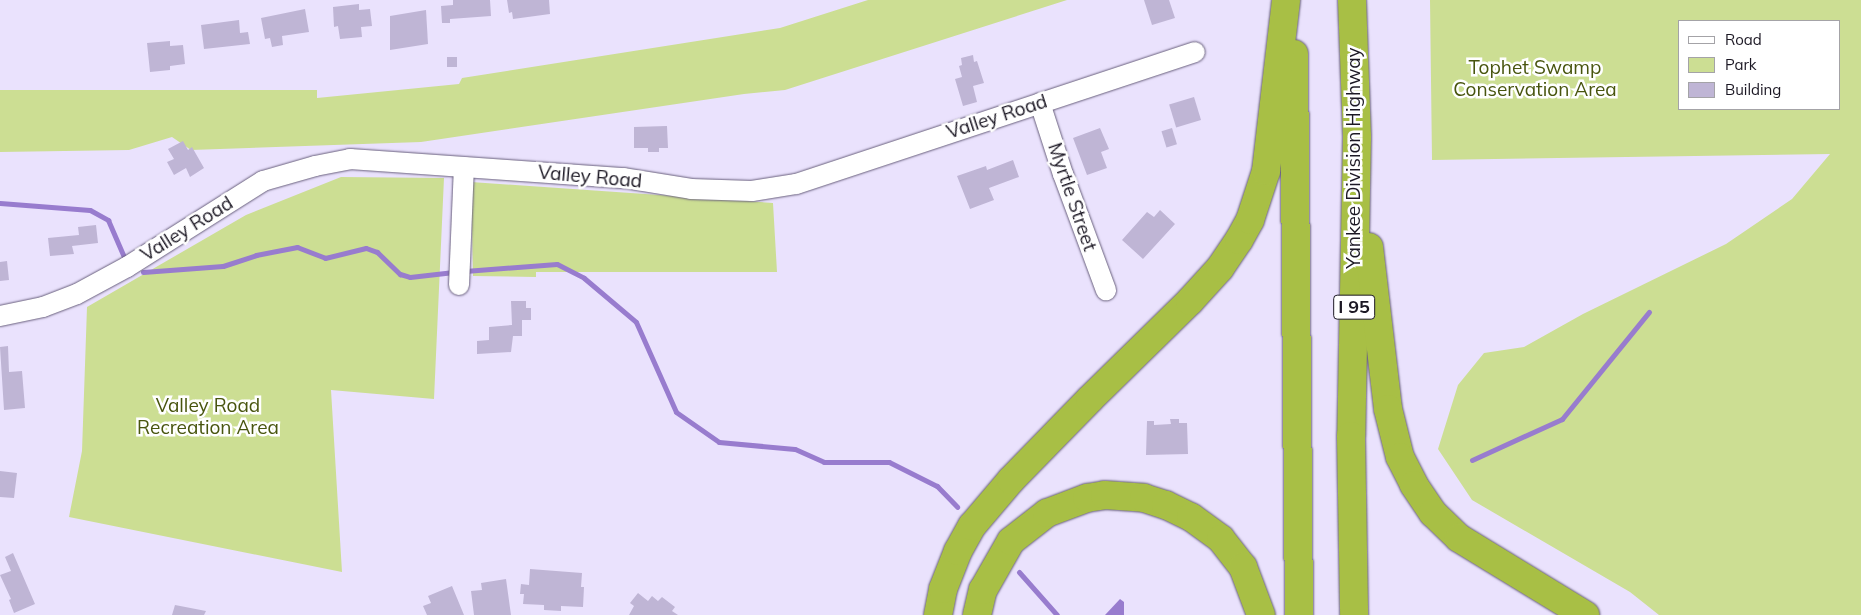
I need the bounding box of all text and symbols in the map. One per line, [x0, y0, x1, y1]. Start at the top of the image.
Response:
legend [1678, 20, 1841, 110]
text: Road [1725, 30, 1762, 49]
street label: Yankee Division Highway [1343, 47, 1365, 269]
text: Park [1725, 55, 1757, 74]
park label: Tophet Swamp Conservation Area [1453, 57, 1617, 101]
text: Building [1725, 80, 1781, 99]
street label: Valley Road [944, 90, 1050, 144]
street label: Myrtle Street [1043, 140, 1101, 254]
street label: Valley Road [537, 161, 643, 193]
street label: Valley Road [137, 192, 237, 266]
road number: I 95 [1333, 292, 1375, 322]
park label: Valley Road Recreation Area [137, 395, 279, 439]

